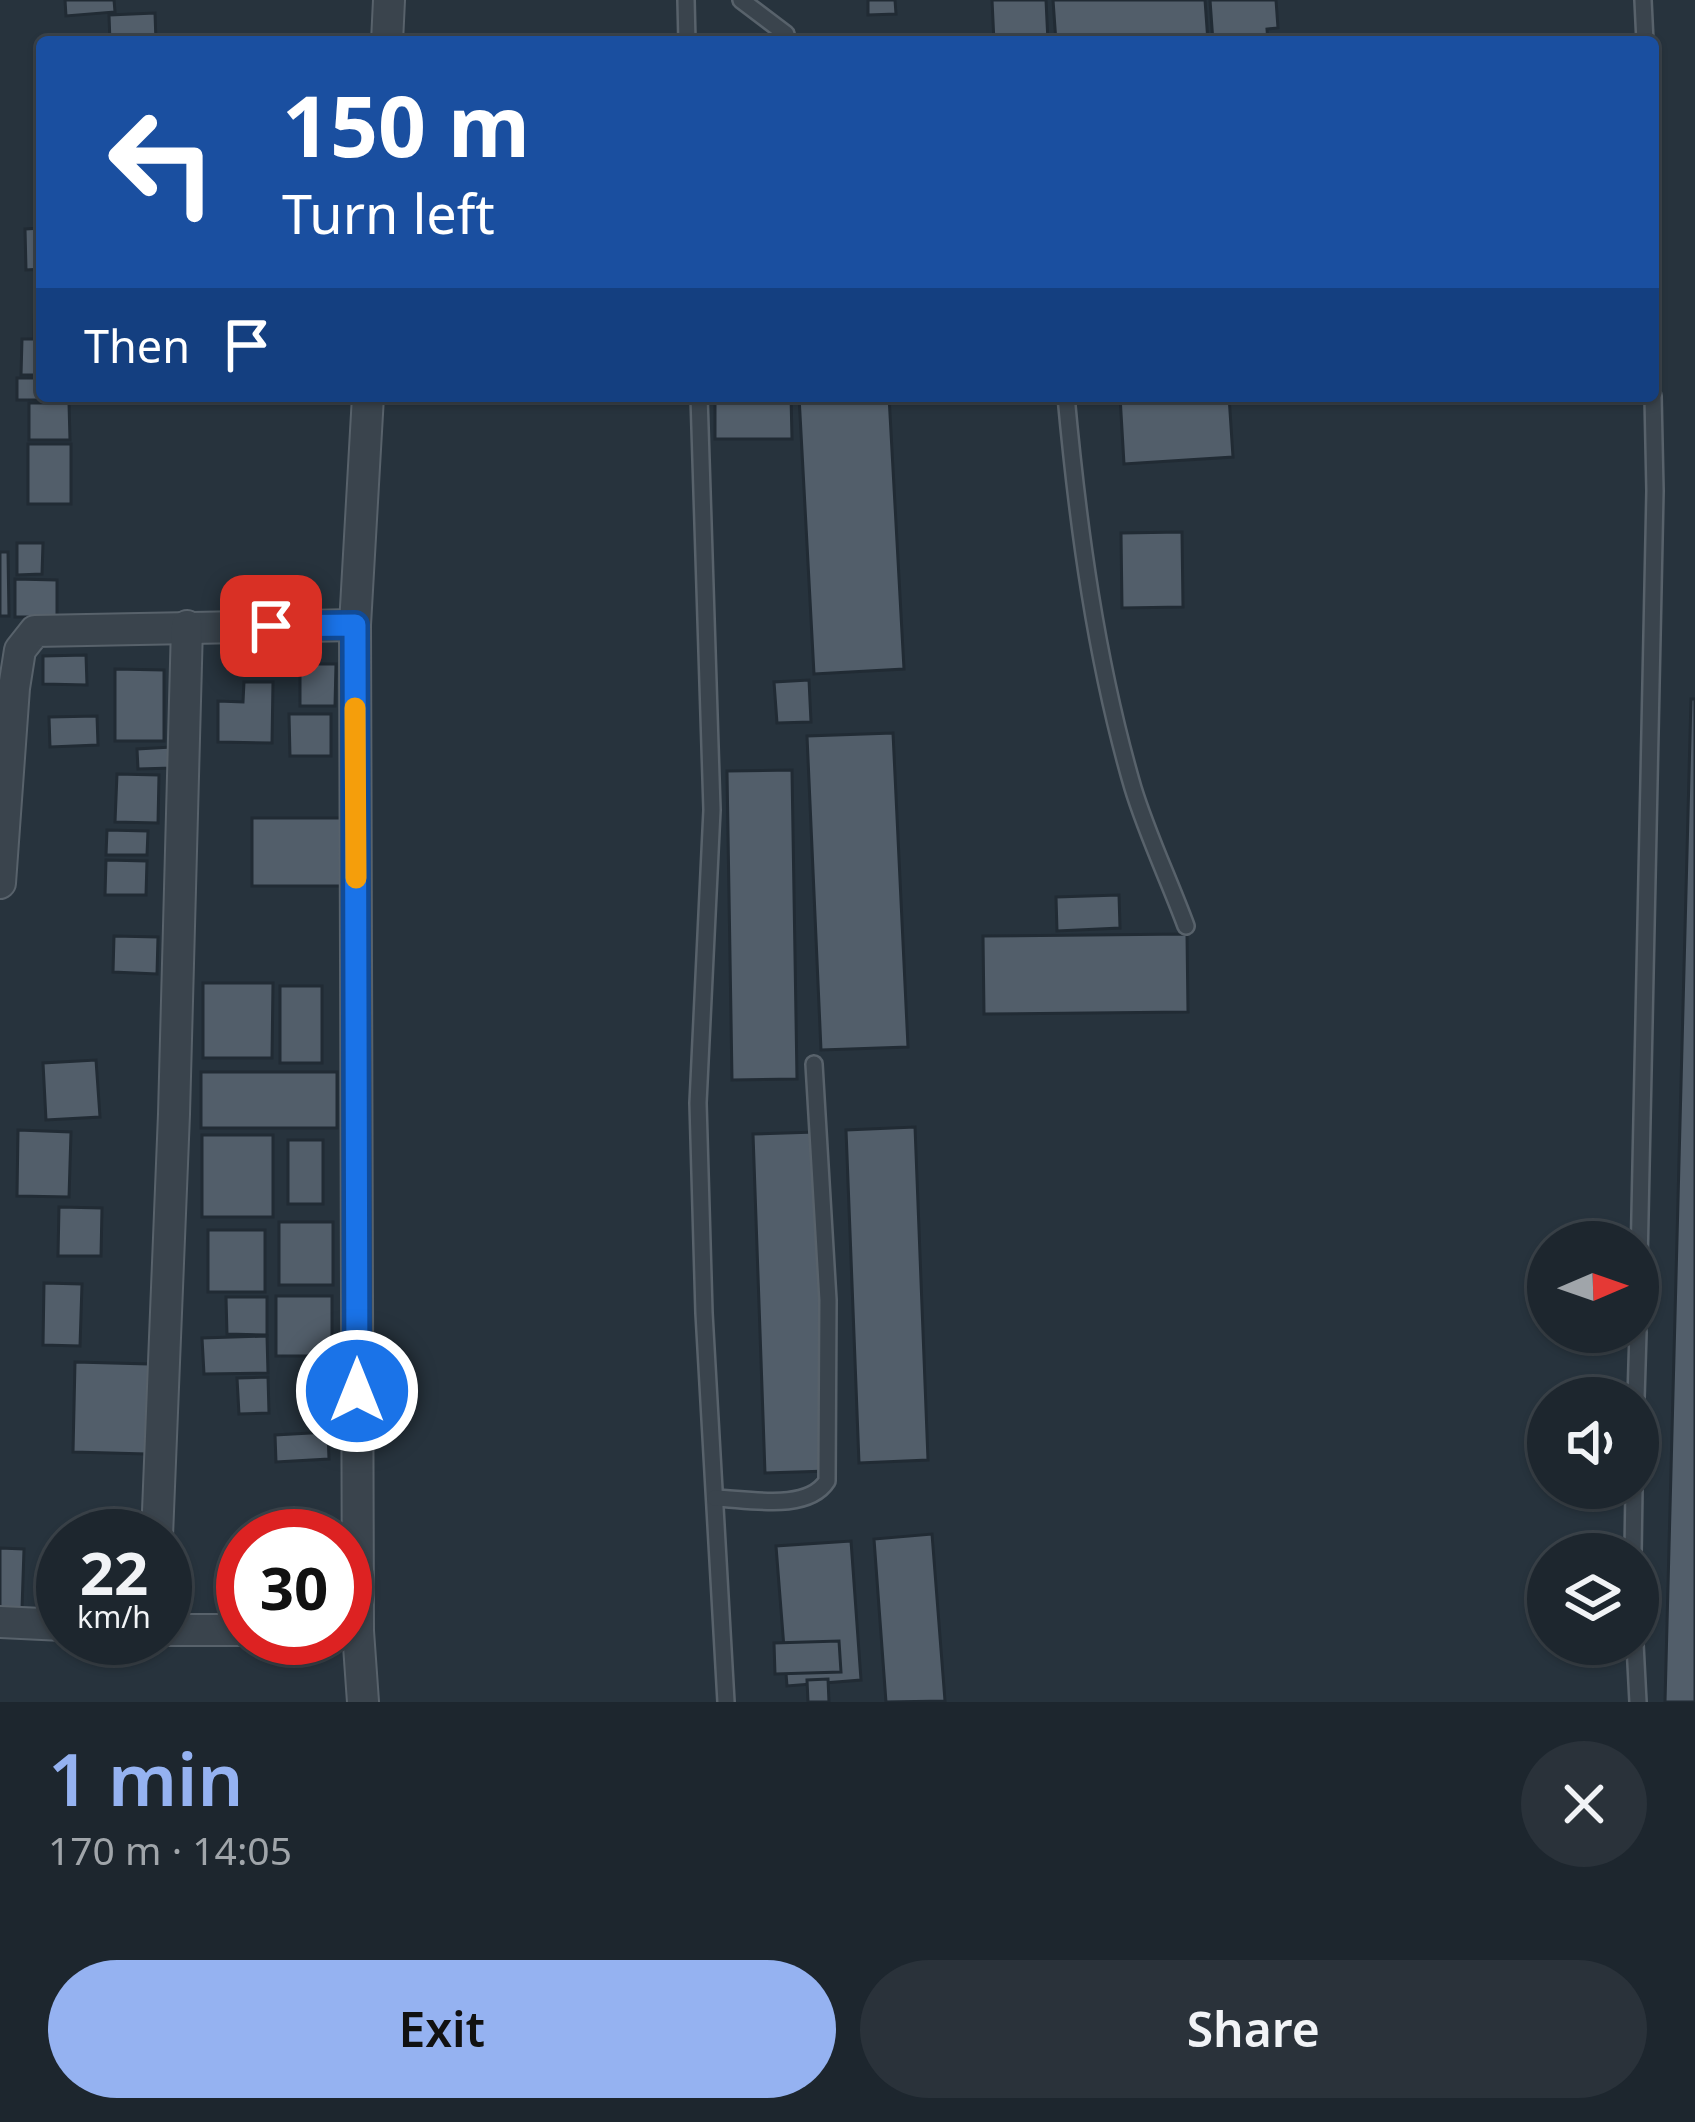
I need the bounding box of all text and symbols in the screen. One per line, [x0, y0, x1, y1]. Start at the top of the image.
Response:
text: 150 m [282, 67, 530, 182]
icon: left [84, 84, 240, 240]
text: Turn left [282, 176, 495, 250]
icon: arrive [214, 312, 280, 378]
text: Then [84, 315, 190, 376]
pin [220, 575, 322, 677]
icon: arrive [238, 593, 304, 659]
north arrow [1527, 1221, 1659, 1353]
map controls [1527, 1221, 1659, 1665]
position arrow [294, 1328, 420, 1454]
button: sound [1527, 1377, 1659, 1509]
speed limit sign: 30 [216, 1509, 372, 1665]
text: 22 [80, 1531, 148, 1613]
button: layers [1527, 1533, 1659, 1665]
text: km/h [77, 1596, 151, 1637]
text: 1 min [48, 1729, 243, 1827]
button: close [1521, 1741, 1647, 1867]
text: 170 m · 14:05 [48, 1823, 292, 1876]
button: Exit [48, 1960, 836, 2098]
button: Share [860, 1960, 1647, 2098]

